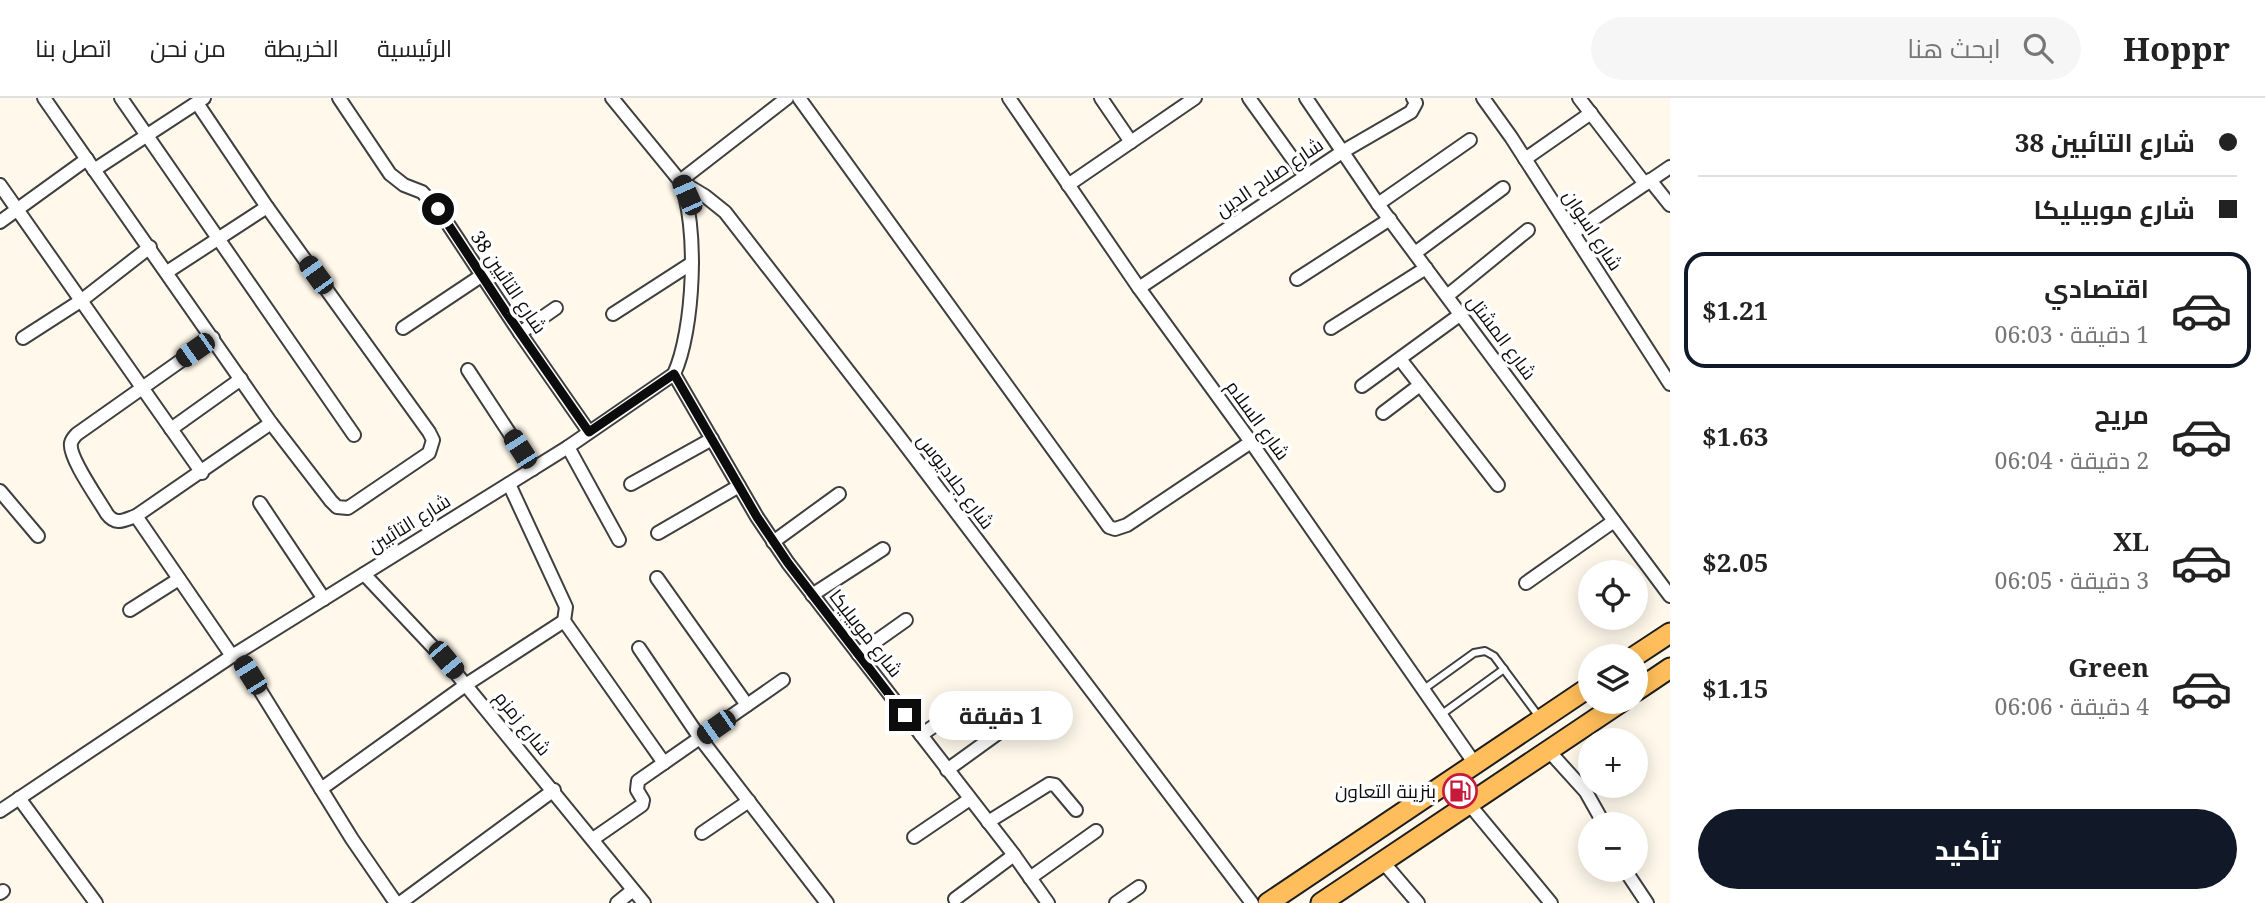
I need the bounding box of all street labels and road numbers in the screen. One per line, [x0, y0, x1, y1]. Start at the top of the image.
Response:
street label: شارع صلاح الدين [1210, 131, 1329, 224]
street label: شارع اسوان [1556, 185, 1629, 276]
street label: شارع التائبين 38 [464, 225, 553, 339]
street label: شارع المشتل [1461, 289, 1543, 385]
street label: شارع السلام [1219, 375, 1296, 466]
street label: شارع جلاديوس [911, 428, 1000, 535]
street label: شارع التائبين [363, 487, 456, 559]
street label: شارع موبيليكا [823, 584, 909, 683]
street label: شارع زمزم [488, 685, 557, 762]

